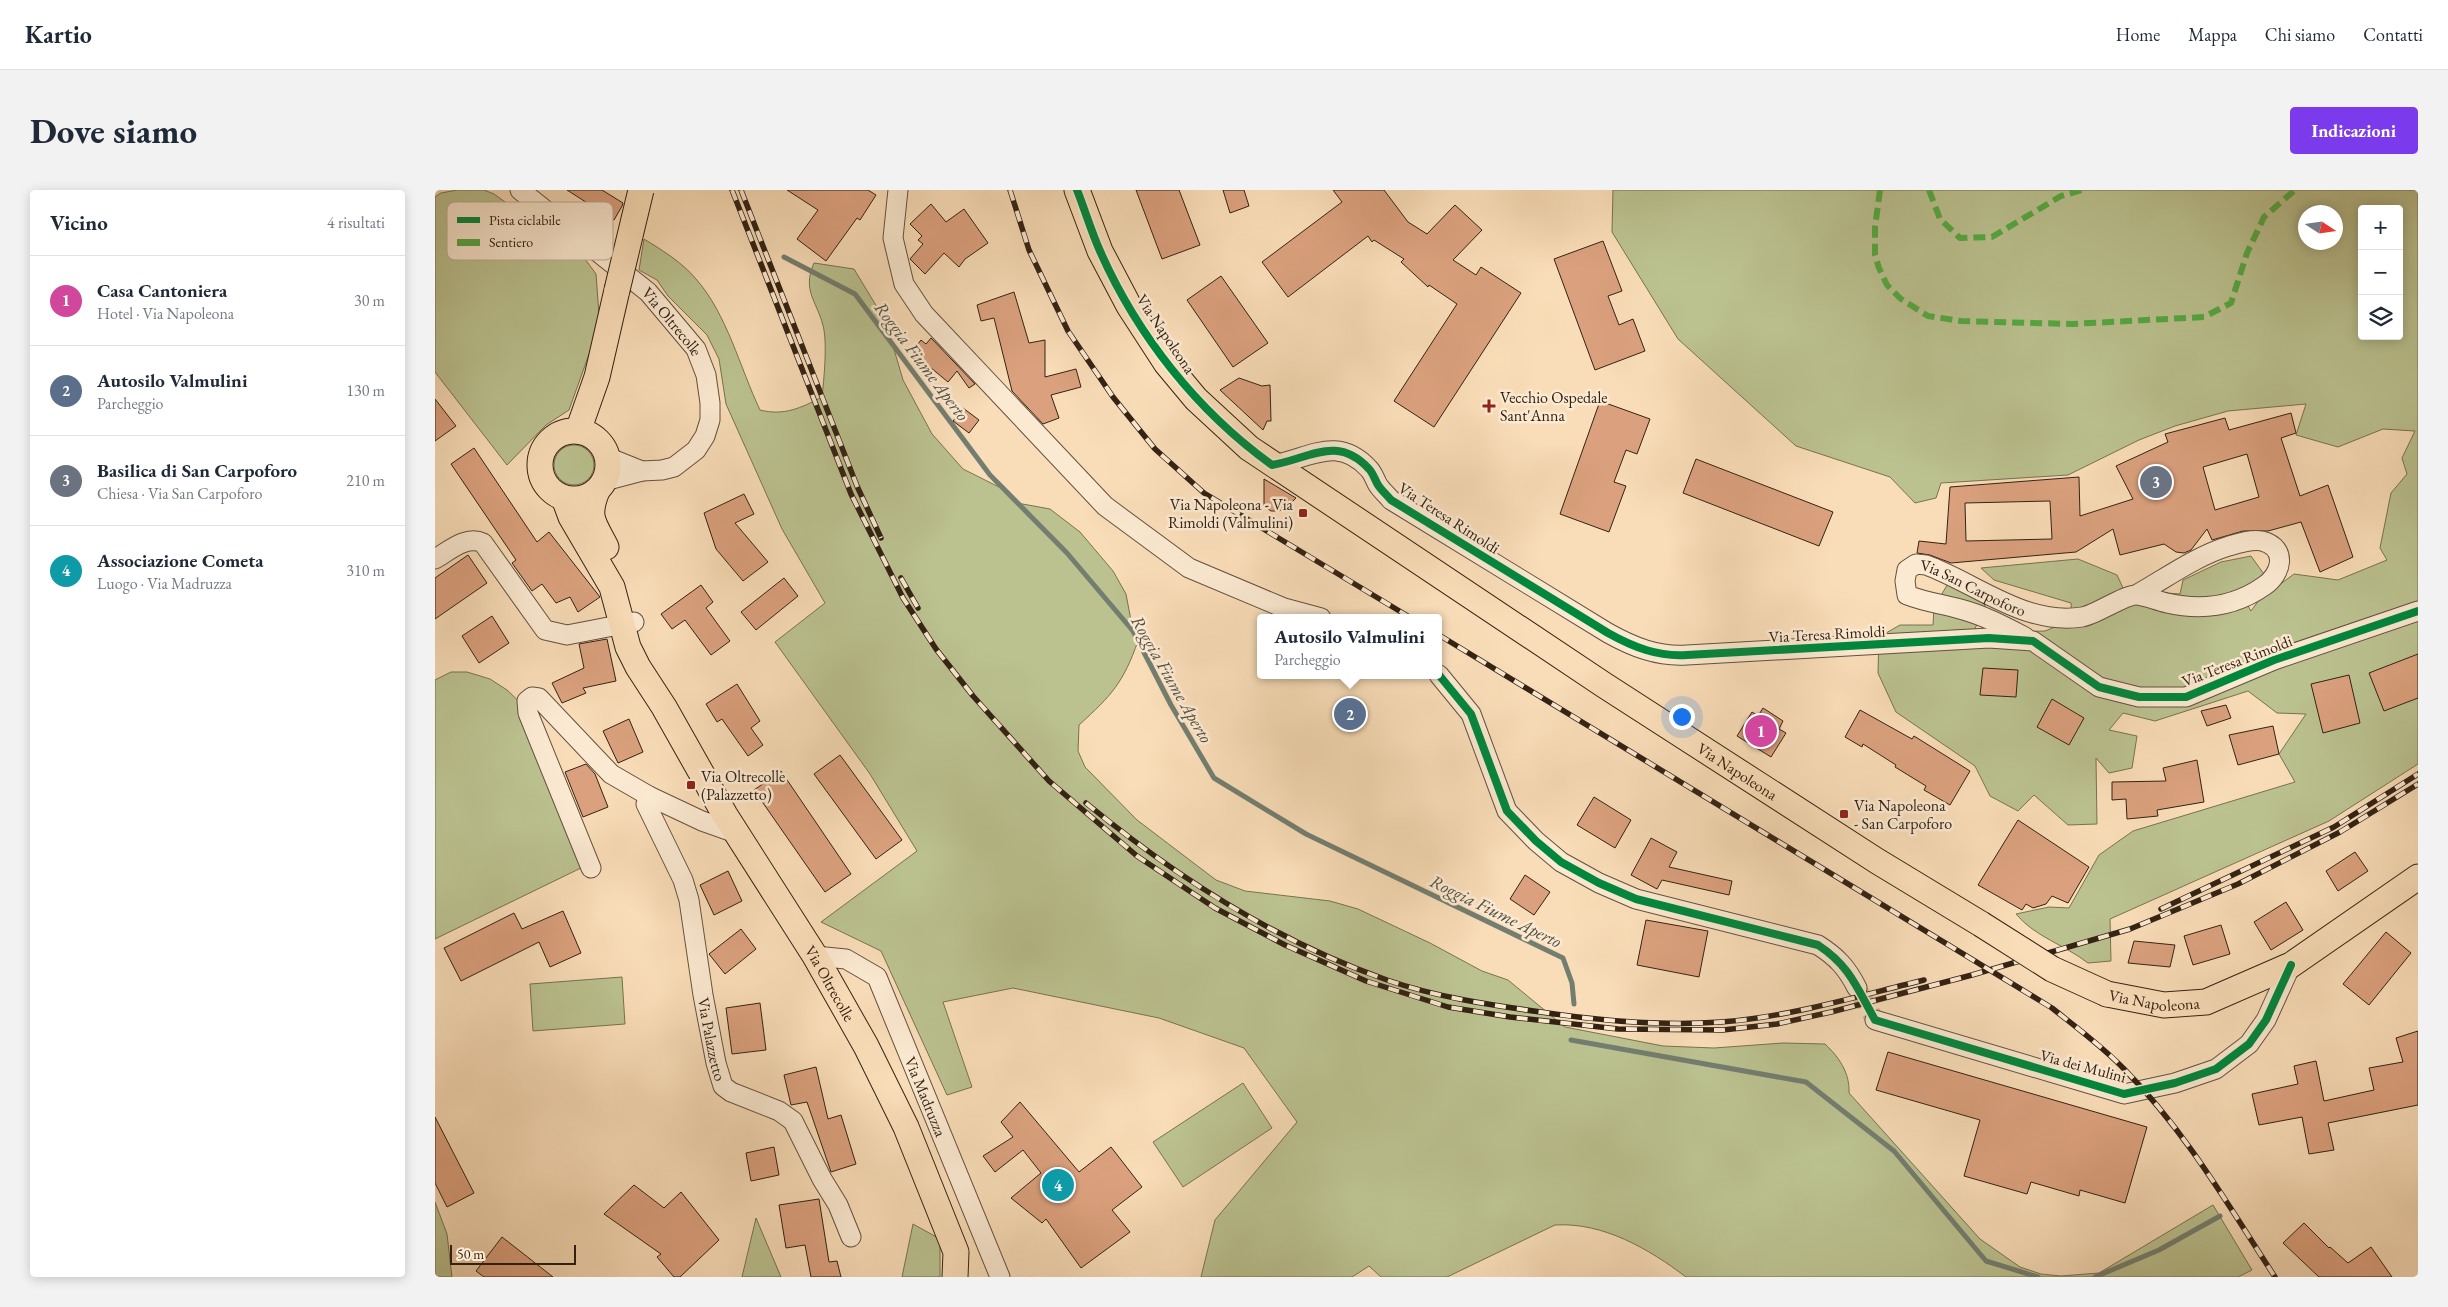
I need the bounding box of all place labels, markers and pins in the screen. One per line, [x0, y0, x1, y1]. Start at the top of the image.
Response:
place label: Vecchio Ospedale Sant'Anna [1500, 387, 1608, 426]
marker: Vecchio Ospedale Sant'Anna [1482, 399, 1496, 413]
pin: 3 [2140, 463, 2172, 501]
place label: Via Napoleona - Via Rimoldi (Valmulini) [1168, 494, 1294, 533]
marker: Via Napoleona - Via Rimoldi (Valmulini) [1297, 507, 1309, 519]
pin: 2 [1334, 695, 1366, 733]
pin: 1 [1745, 712, 1777, 750]
place label: Via Oltrecolle (Palazzetto) [701, 766, 785, 805]
marker: Via Oltrecolle (Palazzetto) [685, 779, 697, 791]
place label: Via Napoleona - San Carpoforo [1854, 795, 1952, 834]
marker: Via Napoleona - San Carpoforo [1838, 808, 1850, 820]
pin: 4 [1042, 1166, 1074, 1204]

